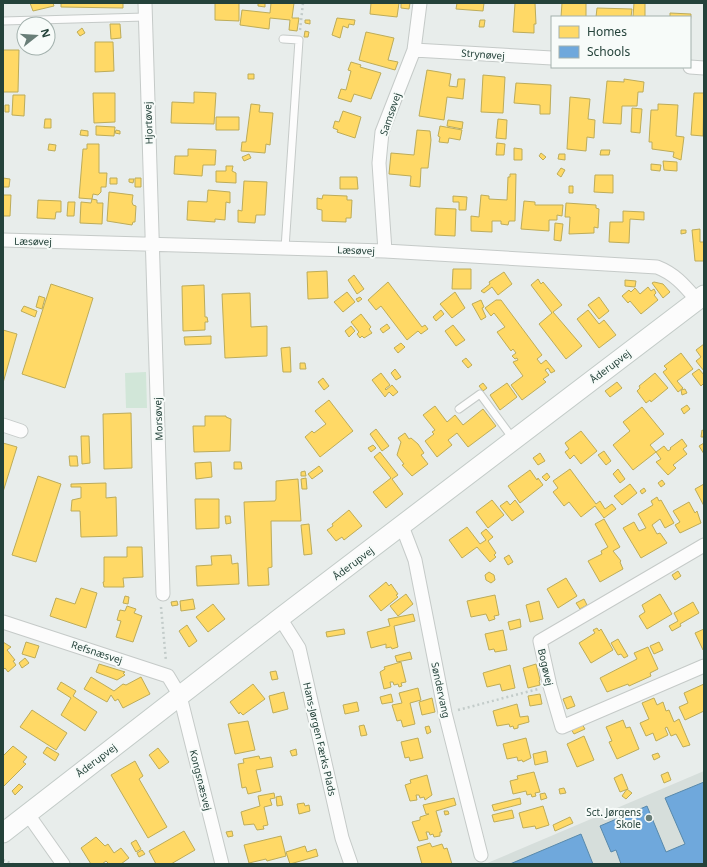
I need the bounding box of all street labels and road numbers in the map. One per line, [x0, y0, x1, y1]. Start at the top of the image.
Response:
street label: Strynøvej [461, 45, 505, 63]
street label: Samsøvej [376, 91, 404, 137]
street label: Hjortøvej [140, 101, 156, 145]
street label: Læsøvej [14, 234, 52, 248]
street label: Læsøvej [337, 242, 375, 258]
street label: Åderupvej [587, 346, 633, 386]
street label: Morsøvej [150, 397, 166, 441]
street label: Åderupvej [330, 543, 376, 583]
street label: Refsnæsvej [70, 637, 124, 667]
street label: Bogøvej [535, 647, 557, 687]
street label: Søndervang [428, 661, 454, 719]
street label: Hans-Jørgen Færks Plads [300, 681, 340, 798]
street label: Åderupvej [73, 740, 119, 780]
street label: Kongsnæsvej [187, 748, 215, 812]

